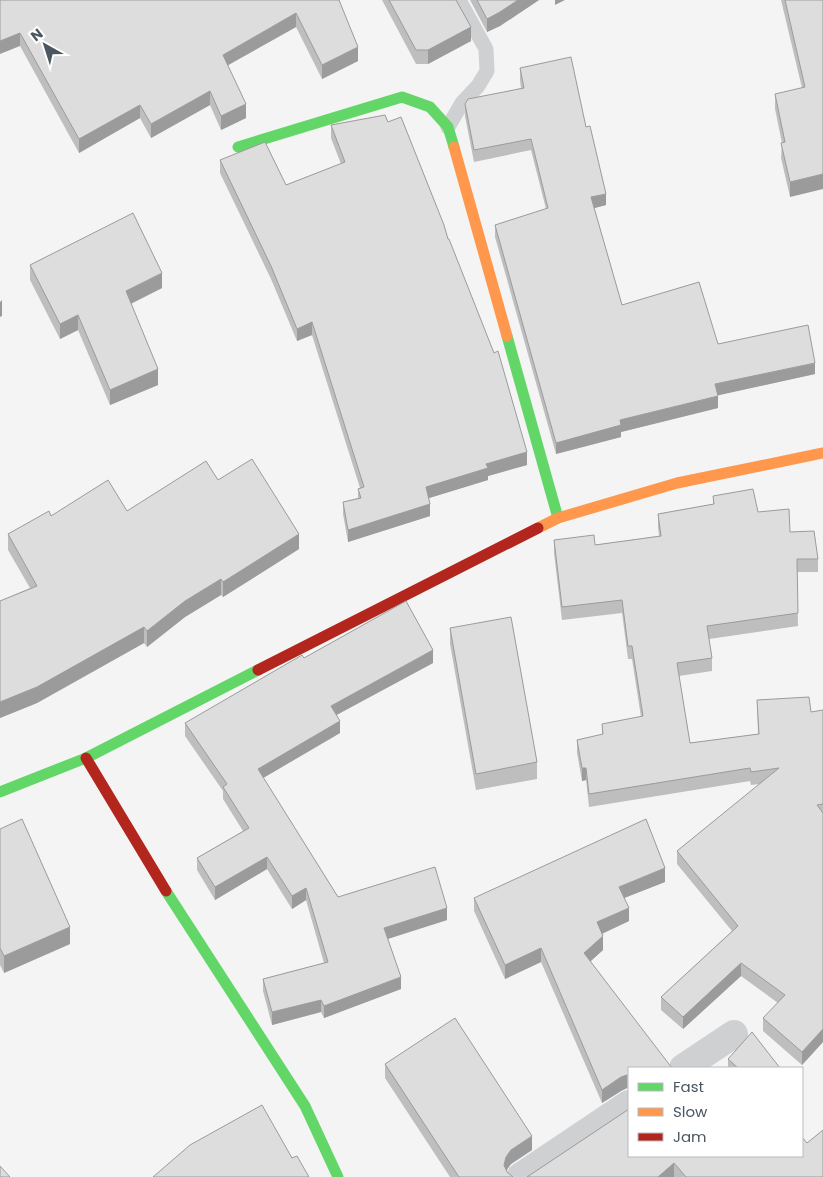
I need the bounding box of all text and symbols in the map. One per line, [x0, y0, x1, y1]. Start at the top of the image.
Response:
north arrow [20, 20, 70, 70]
text: N [26, 24, 47, 46]
legend [628, 1067, 803, 1157]
text: Fast [673, 1076, 704, 1097]
text: Slow [673, 1101, 708, 1122]
text: Jam [673, 1126, 707, 1147]

